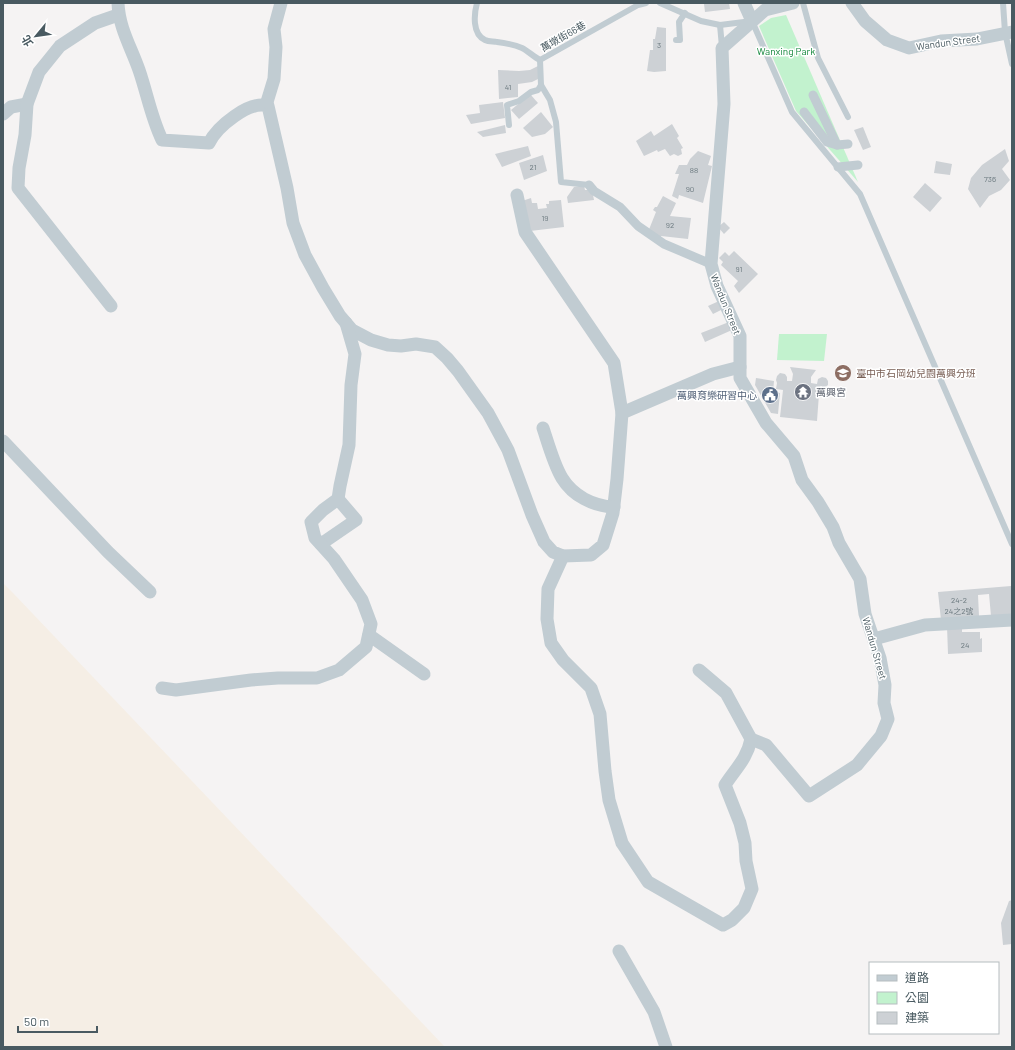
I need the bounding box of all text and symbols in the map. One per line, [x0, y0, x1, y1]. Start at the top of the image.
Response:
north arrow [16, 16, 56, 56]
street label: 萬墩街66巷 [538, 18, 588, 54]
street label: Wandun Street [915, 32, 981, 52]
text: 北 [18, 33, 35, 49]
house number: 3 [657, 40, 661, 50]
park label: Wanxing Park [757, 45, 815, 57]
house number: 41 [505, 82, 511, 92]
house number: 21 [530, 162, 537, 172]
house number: 88 [690, 165, 698, 175]
house number: 736 [984, 174, 996, 184]
house number: 90 [686, 184, 694, 194]
house number: 19 [542, 213, 548, 223]
house number: 92 [666, 220, 674, 230]
house number: 91 [736, 264, 743, 274]
street label: Wandun Street [708, 272, 744, 336]
school or university icon: 臺中市石岡幼兒園萬興分班 [833, 363, 853, 383]
place label: 臺中市石岡幼兒園萬興分班 [856, 367, 976, 379]
temple icon: 萬興宮 [793, 382, 813, 402]
public building icon: 萬興育樂研習中心 [760, 385, 780, 405]
place label: 萬興宮 [816, 386, 846, 398]
place label: 萬興育樂研習中心 [677, 389, 757, 401]
house number: 24-2 [951, 595, 967, 605]
house number: 24之2號 [945, 606, 973, 616]
street label: Wandun Street [860, 615, 890, 681]
house number: 24 [961, 640, 969, 650]
legend [869, 962, 999, 1034]
text: 道路 [905, 970, 929, 984]
text: 公園 [905, 990, 929, 1004]
scale bar [18, 1008, 97, 1034]
text: 建築 [905, 1010, 929, 1024]
text: 50 m [24, 1014, 49, 1028]

